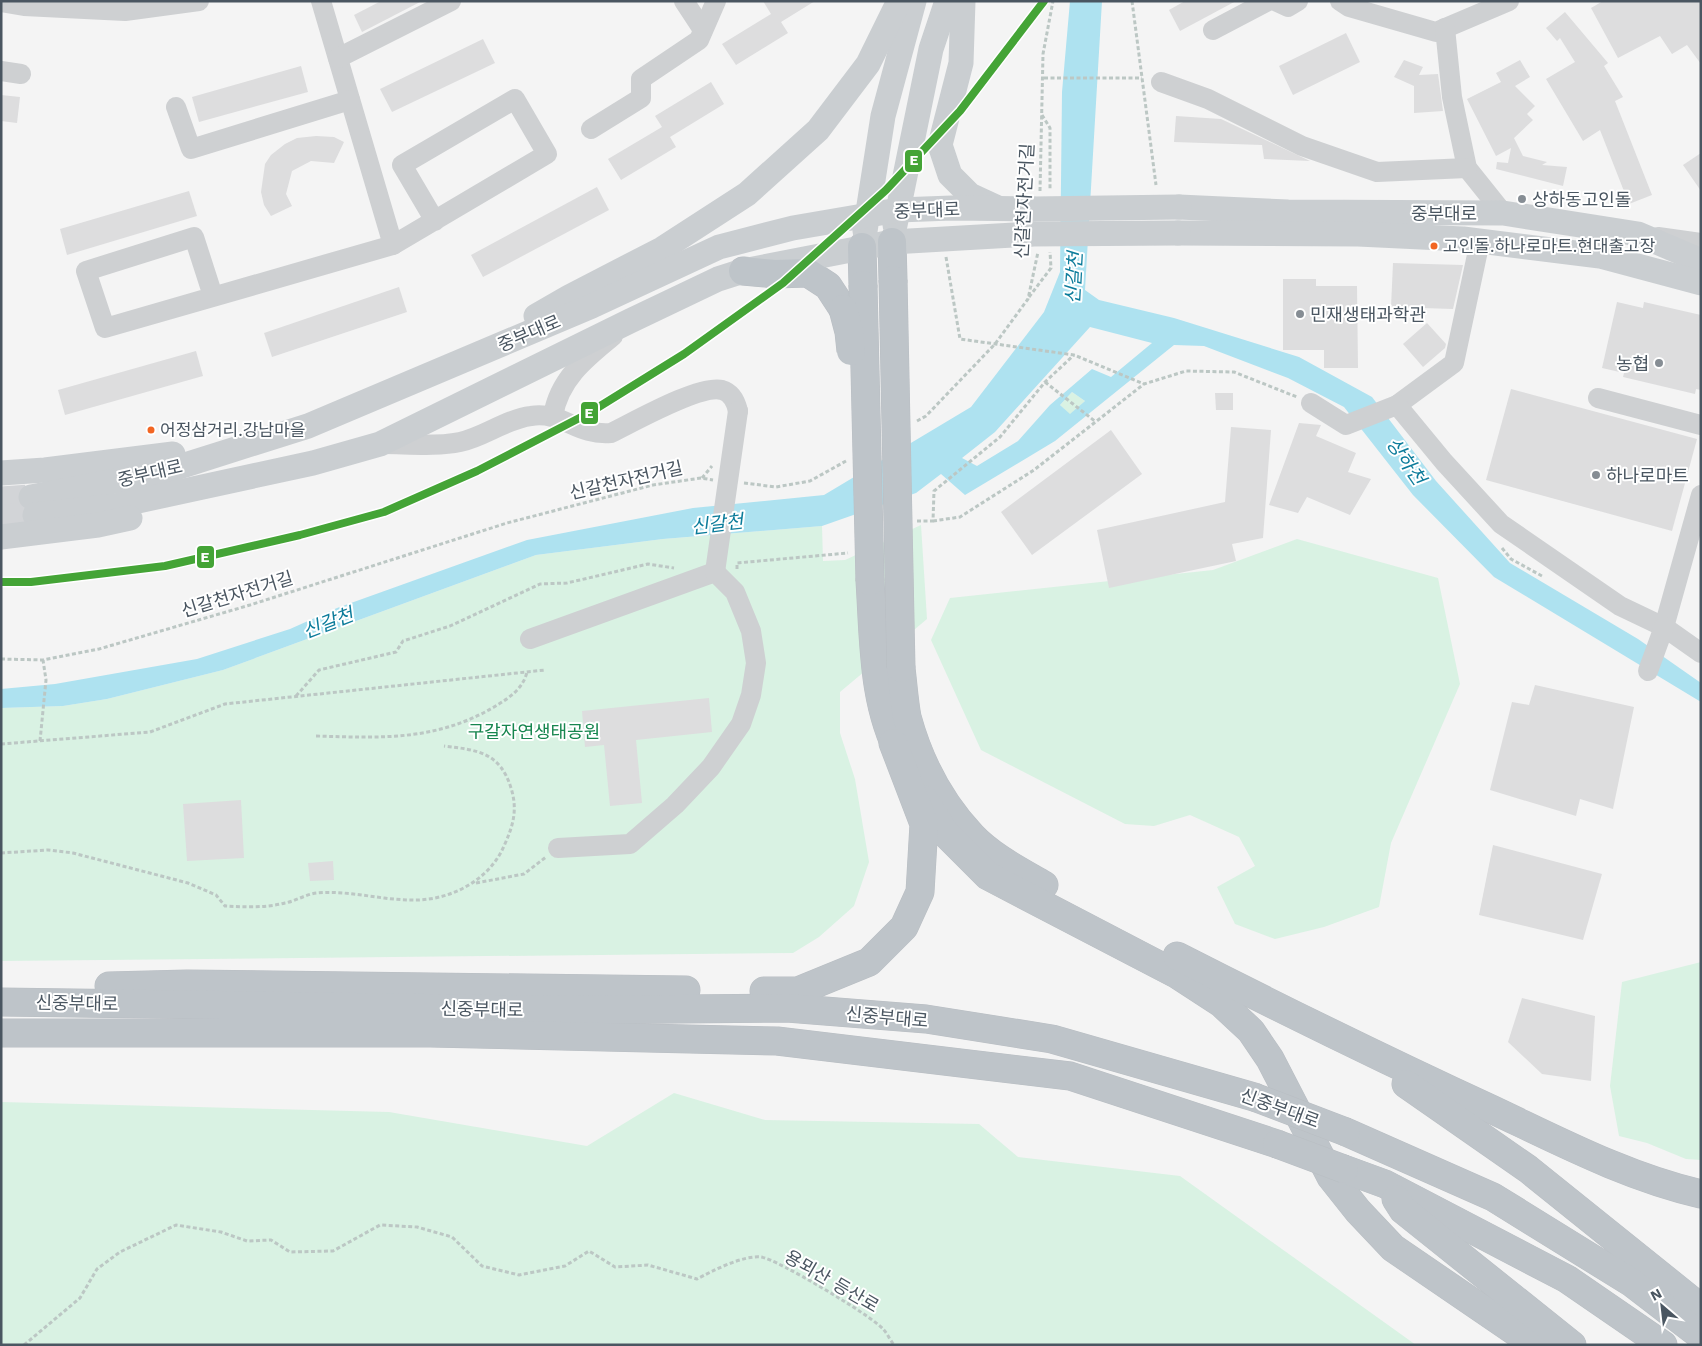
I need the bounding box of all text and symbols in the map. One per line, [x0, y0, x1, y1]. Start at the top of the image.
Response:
street label: 신갈천자전거길 [1010, 143, 1038, 259]
line badge: E [904, 149, 923, 173]
text: E [910, 152, 919, 168]
place label: 상하동고인돌 [1532, 189, 1631, 210]
marker: 상하동고인돌 [1516, 193, 1528, 205]
street label: 중부대로 [894, 198, 960, 222]
street label: 중부대로 [1411, 203, 1477, 224]
place label: 고인돌.하나로마트.현대출고장 [1443, 236, 1656, 256]
marker: 고인돌.하나로마트.현대출고장 [1429, 241, 1439, 251]
water label: 신갈천 [1061, 250, 1087, 305]
place label: 민재생태과학관 [1310, 304, 1426, 325]
marker: 민재생태과학관 [1294, 308, 1306, 320]
street label: 중부대로 [494, 310, 564, 356]
place label: 농협 [1616, 353, 1649, 374]
marker: 농협 [1653, 357, 1665, 369]
line badge: E [580, 401, 599, 425]
text: E [585, 405, 594, 421]
place label: 어정삼거리.강남마을 [160, 420, 305, 440]
marker: 어정삼거리.강남마을 [146, 425, 156, 435]
water label: 상하천 [1382, 433, 1431, 490]
street label: 중부대로 [115, 455, 185, 491]
street label: 신갈천자전거길 [567, 457, 685, 503]
place label: 하나로마트 [1606, 465, 1689, 486]
marker: 하나로마트 [1590, 469, 1602, 481]
water label: 신갈천 [690, 509, 746, 539]
line badge: E [196, 545, 215, 569]
text: E [201, 549, 210, 565]
street label: 신갈천자전거길 [179, 567, 295, 621]
water label: 신갈천 [299, 602, 358, 643]
park label: 구갈자연생태공원 [468, 721, 600, 742]
street label: 신중부대로 [35, 992, 119, 1014]
street label: 신중부대로 [440, 998, 524, 1020]
street label: 신중부대로 [845, 1003, 929, 1031]
street label: 신중부대로 [1237, 1084, 1323, 1132]
street label: 용뫼산 등산로 [781, 1246, 883, 1316]
north arrow [1637, 1281, 1687, 1331]
text: N [1648, 1285, 1664, 1304]

